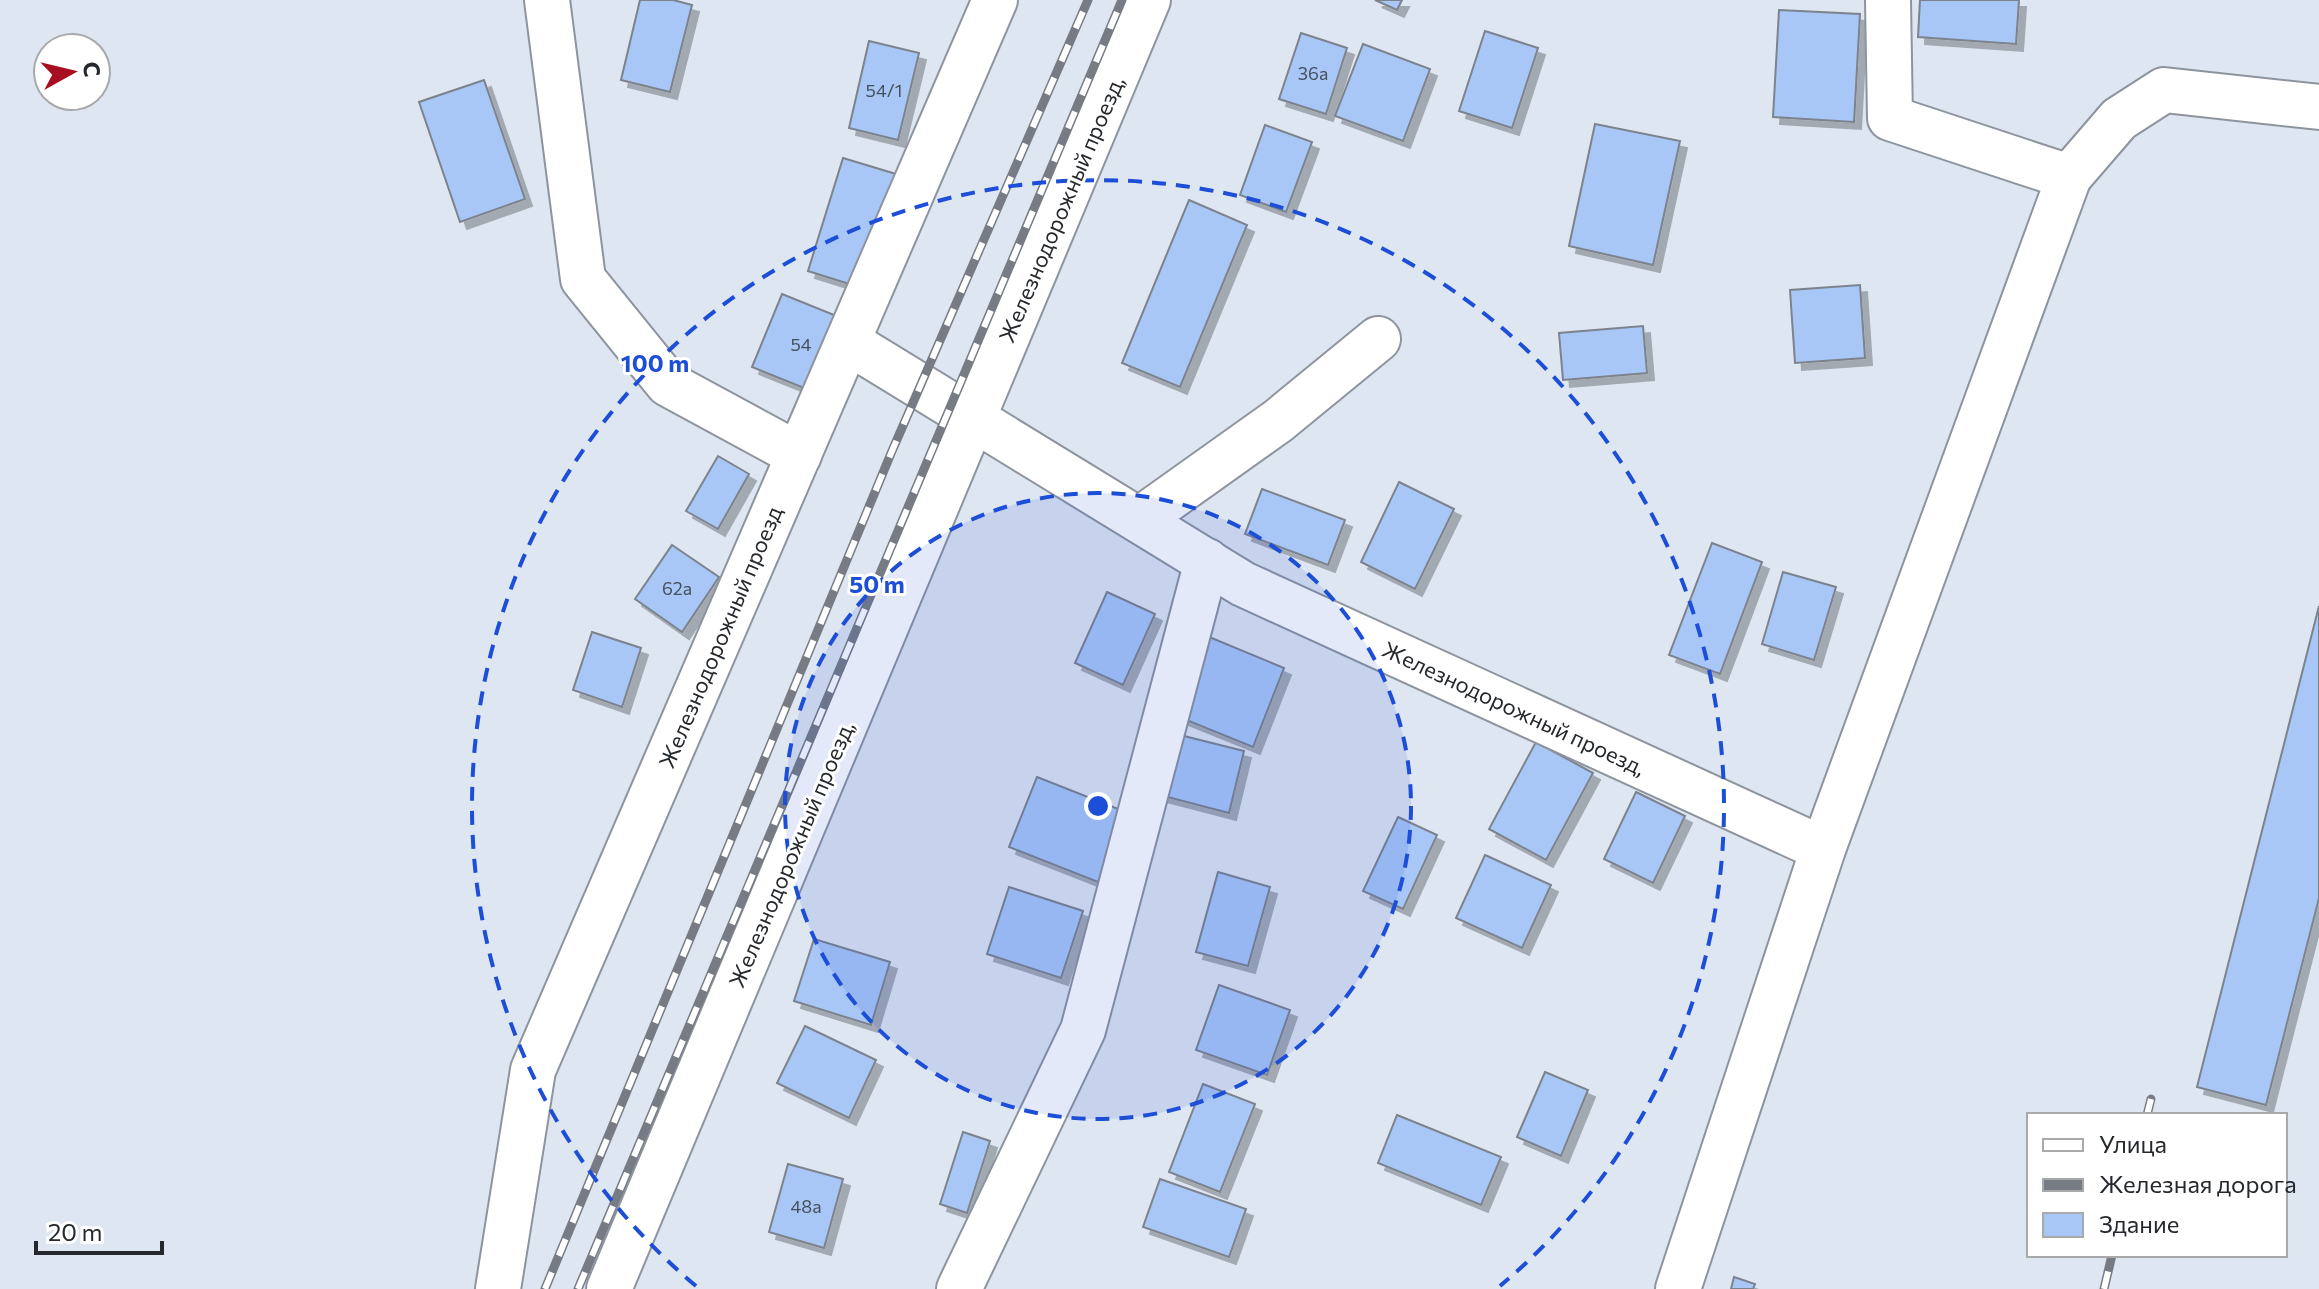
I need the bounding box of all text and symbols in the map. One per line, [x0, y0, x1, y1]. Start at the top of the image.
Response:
north arrow [32, 32, 112, 112]
text: С [78, 60, 107, 78]
house number: 36а [1298, 62, 1328, 84]
street label: Железнодорожный проезд, [993, 72, 1129, 346]
house number: 54/1 [866, 79, 902, 101]
house number: 54 [790, 333, 812, 355]
text: 100 m [621, 348, 689, 377]
street label: Железнодорожный проезд [652, 502, 788, 772]
text: 50 m [849, 569, 905, 598]
house number: 62а [662, 577, 692, 599]
street label: Железнодорожный проезд, [1378, 635, 1650, 781]
street label: Железнодорожный проезд, [723, 717, 859, 991]
centre of rings [1084, 792, 1112, 820]
legend [2027, 1113, 2287, 1257]
text: Улица [2099, 1129, 2167, 1158]
text: Железная дорога [2099, 1169, 2297, 1198]
house number: 48а [790, 1195, 822, 1217]
scale bar [36, 1205, 162, 1255]
text: Здание [2099, 1209, 2179, 1238]
text: 20 m [48, 1217, 102, 1246]

